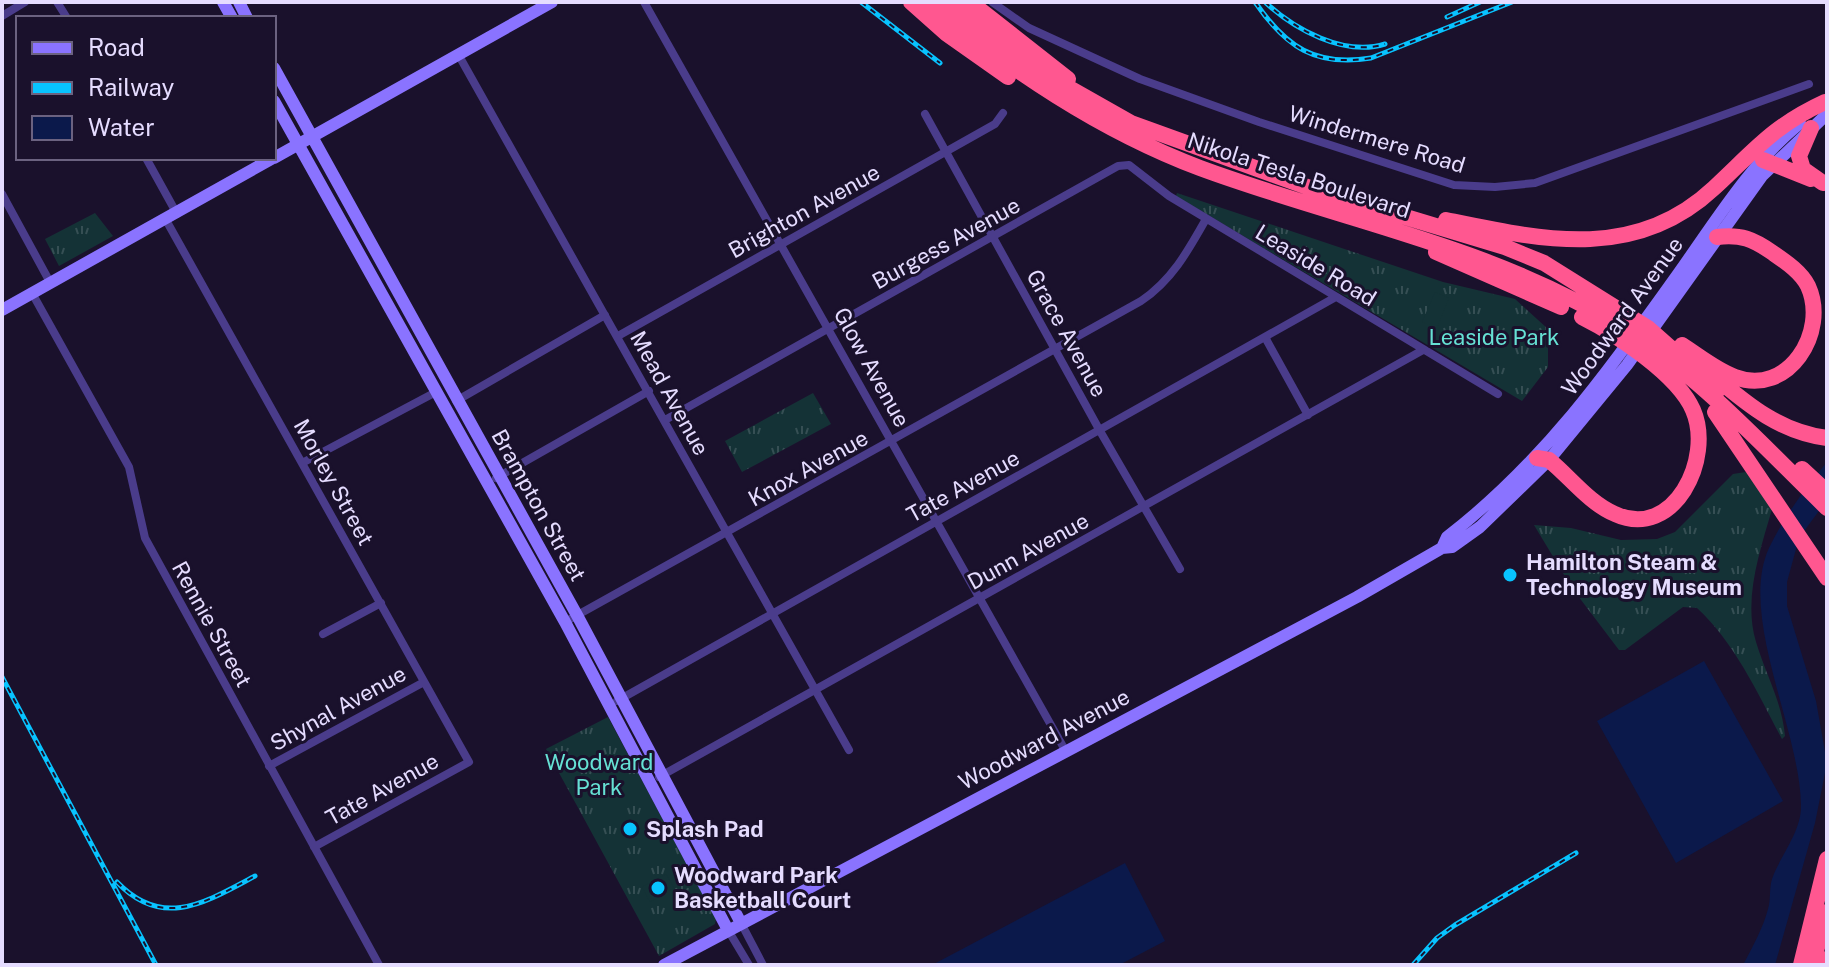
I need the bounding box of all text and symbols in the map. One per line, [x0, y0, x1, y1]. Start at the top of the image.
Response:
legend [16, 16, 276, 160]
text: Road [88, 33, 145, 61]
text: Railway [88, 73, 174, 101]
street label: Windermere Road [1286, 100, 1468, 178]
text: Water [88, 113, 155, 141]
street label: Nikola Tesla Boulevard [1184, 127, 1414, 223]
street label: Brighton Avenue [724, 159, 884, 263]
street label: Burgess Avenue [868, 192, 1024, 294]
street label: Leaside Road [1251, 219, 1381, 311]
street label: Woodward Avenue [1556, 232, 1688, 400]
street label: Grace Avenue [1021, 265, 1113, 401]
street label: Glow Avenue [829, 303, 915, 431]
park label: Leaside Park [1429, 324, 1559, 350]
street label: Mead Avenue [625, 326, 715, 460]
street label: Morley Street [289, 414, 379, 550]
street label: Brampton Street [486, 424, 592, 586]
street label: Knox Avenue [744, 424, 872, 512]
street label: Tate Avenue [902, 444, 1024, 528]
street label: Dunn Avenue [963, 507, 1093, 595]
place label: Hamilton Steam & Technology Museum [1526, 549, 1742, 600]
street label: Rennie Street [167, 557, 257, 691]
marker: Hamilton Steam & Technology Museum [1501, 566, 1519, 584]
street label: Shynal Avenue [266, 660, 410, 756]
street label: Woodward Avenue [954, 683, 1134, 795]
street label: Tate Avenue [321, 747, 443, 831]
park label: Woodward Park [545, 749, 653, 800]
place label: Splash Pad [646, 816, 764, 842]
marker: Splash Pad [621, 820, 639, 838]
place label: Woodward Park Basketball Court [674, 862, 851, 913]
marker: Woodward Park Basketball Court [649, 879, 667, 897]

